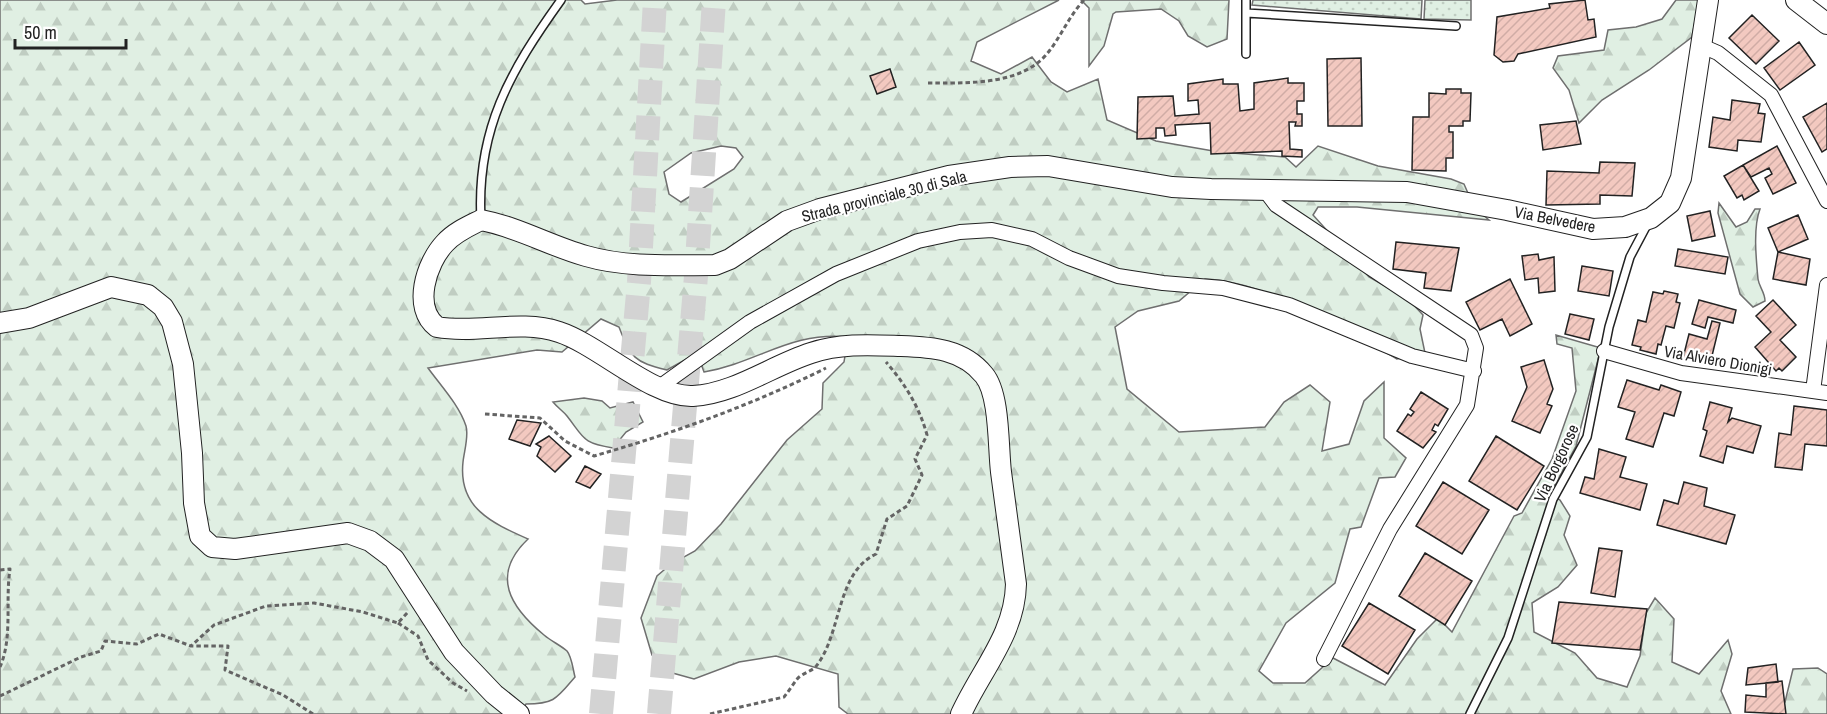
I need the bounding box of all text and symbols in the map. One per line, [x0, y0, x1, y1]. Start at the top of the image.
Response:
scale bar [15, 12, 126, 50]
text: 50 m [24, 20, 57, 45]
street label: Strada provinciale 30 di Sala [799, 165, 969, 227]
street label: Via Belvedere [1513, 200, 1597, 238]
street label: Via Alviero Dionigi [1662, 340, 1774, 380]
street label: Via Borgorose [1528, 420, 1584, 506]

